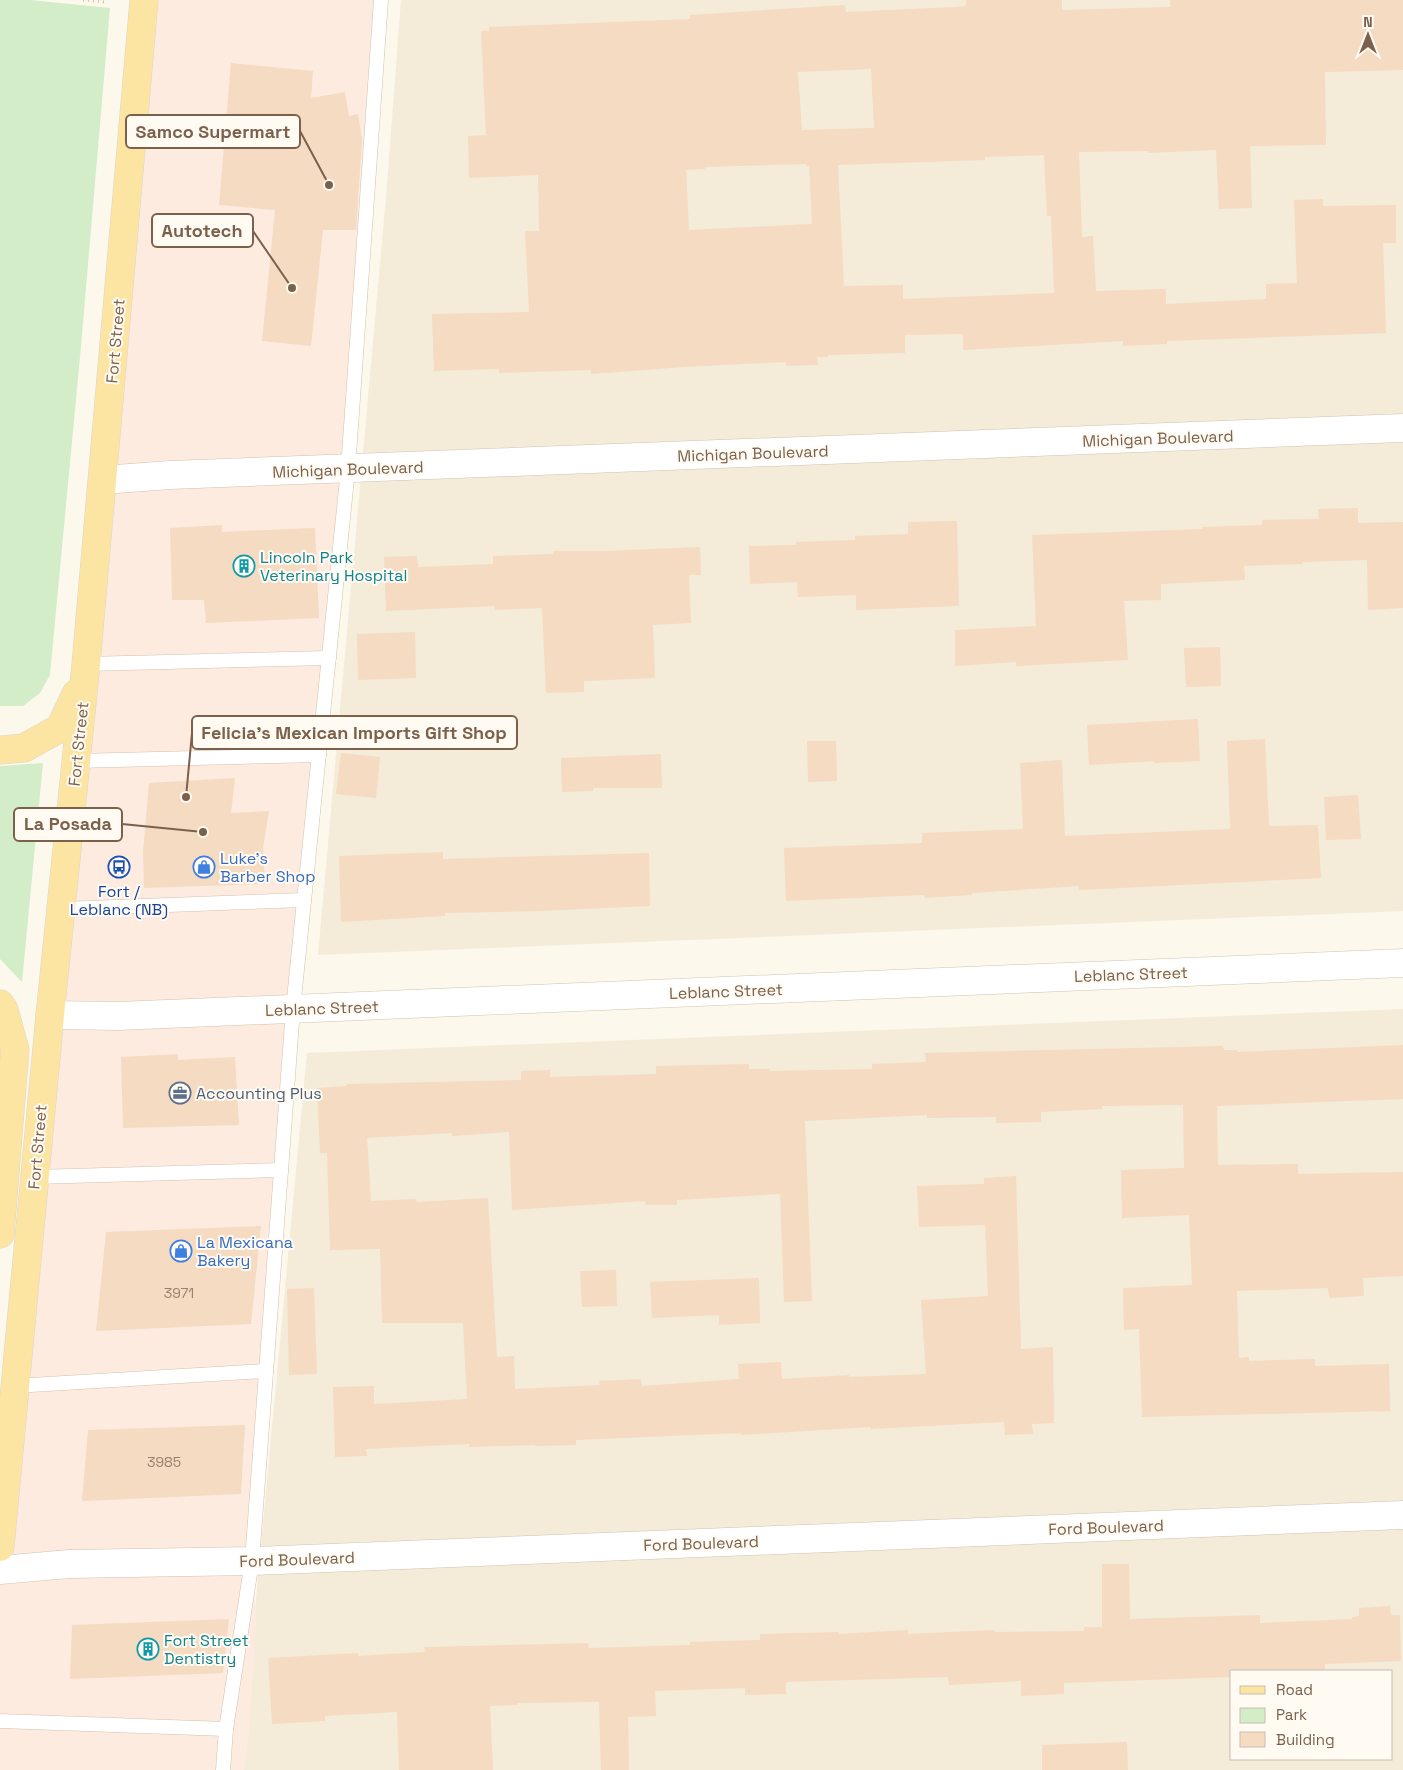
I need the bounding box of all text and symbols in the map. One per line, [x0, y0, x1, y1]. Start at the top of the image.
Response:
north arrow [1343, 10, 1393, 60]
text: N [1363, 13, 1373, 31]
callout: Samco Supermart [126, 115, 300, 148]
text: Samco Supermart [136, 120, 290, 143]
callout: Autotech [152, 214, 253, 247]
text: Autotech [161, 219, 243, 242]
street label: Fort Street [101, 298, 130, 384]
street label: Michigan Boulevard [1082, 425, 1234, 452]
street label: Michigan Boulevard [677, 440, 829, 467]
street label: Michigan Boulevard [272, 456, 424, 483]
place label: Lincoln Park Veterinary Hospital [260, 547, 407, 586]
building icon: Lincoln Park Veterinary Hospital [232, 554, 256, 578]
street label: Fort Street [64, 701, 93, 787]
callout: Felicia's Mexican Imports Gift Shop [192, 716, 517, 749]
text: Felicia's Mexican Imports Gift Shop [201, 721, 507, 744]
callout: La Posada [14, 808, 122, 841]
text: La Posada [24, 812, 113, 835]
place label: Luke's Barber Shop [220, 848, 316, 887]
bus stop icon: Fort / Leblanc (NB) [107, 855, 131, 879]
shop icon: Luke's Barber Shop [192, 855, 216, 879]
place label: Fort / Leblanc (NB) [70, 881, 168, 920]
street label: Leblanc Street [1074, 962, 1188, 987]
street label: Leblanc Street [669, 979, 783, 1004]
street label: Leblanc Street [265, 996, 379, 1021]
office icon: Accounting Plus [168, 1081, 192, 1105]
place label: Accounting Plus [196, 1083, 322, 1104]
street label: Fort Street [23, 1104, 52, 1190]
place label: La Mexicana Bakery [197, 1232, 293, 1271]
shop icon: La Mexicana Bakery [169, 1239, 193, 1263]
house number: 3971 [164, 1284, 194, 1302]
house number: 3985 [147, 1453, 181, 1471]
street label: Ford Boulevard [1048, 1515, 1164, 1540]
street label: Ford Boulevard [643, 1531, 759, 1556]
street label: Ford Boulevard [239, 1547, 355, 1572]
place label: Fort Street Dentistry [164, 1630, 249, 1669]
building icon: Fort Street Dentistry [136, 1637, 160, 1661]
legend [1230, 1670, 1393, 1760]
text: Road [1276, 1680, 1313, 1699]
text: Park [1276, 1705, 1307, 1724]
text: Building [1276, 1730, 1335, 1749]

